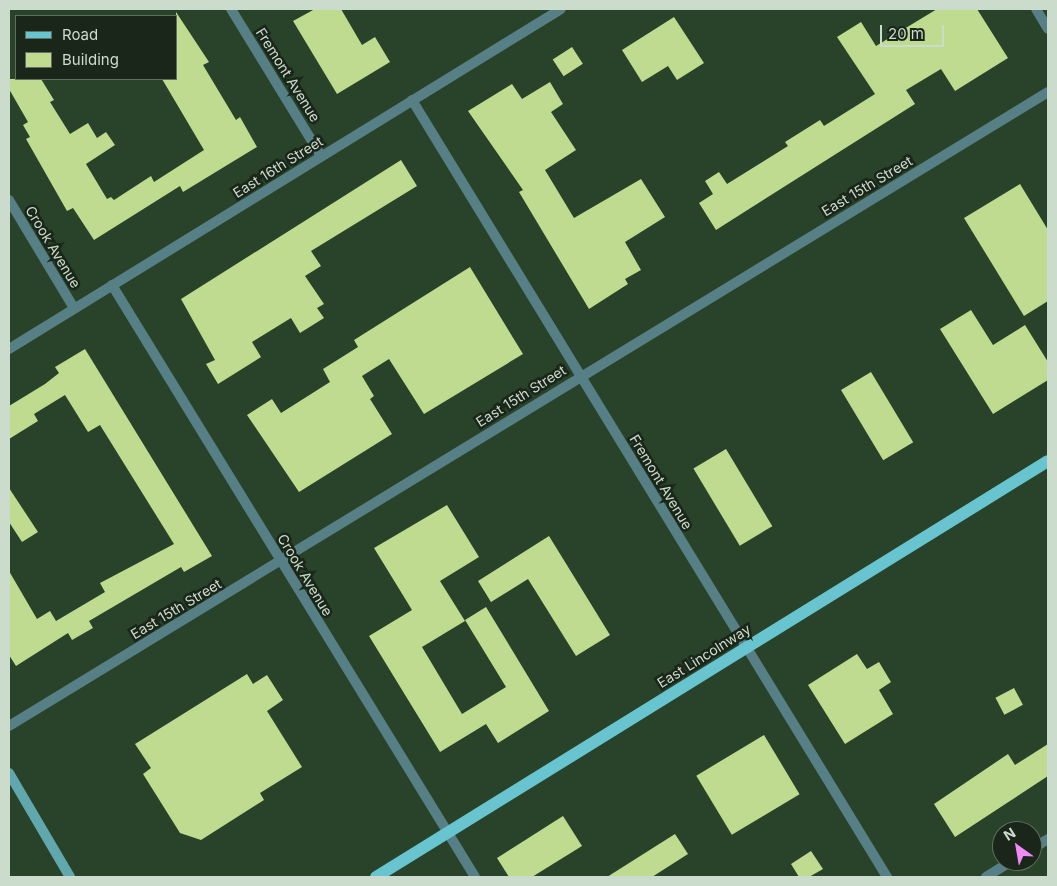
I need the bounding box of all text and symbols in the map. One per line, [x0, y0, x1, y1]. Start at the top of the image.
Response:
legend [15, 15, 178, 80]
scale bar [882, 15, 946, 47]
text: 20 m [888, 24, 924, 43]
text: Road [62, 25, 98, 44]
street label: Fremont Avenue [252, 25, 324, 125]
text: Building [62, 50, 119, 69]
street label: East 16th Street [230, 133, 326, 201]
street label: East 15th Street [819, 152, 915, 220]
street label: Crook Avenue [22, 203, 84, 291]
street label: East 15th Street [473, 362, 569, 430]
street label: Fremont Avenue [626, 432, 696, 532]
street label: Crook Avenue [274, 531, 336, 619]
street label: East 15th Street [128, 575, 224, 643]
street label: East Lincolnway [654, 621, 754, 691]
north arrow [992, 821, 1042, 871]
text: N [1000, 824, 1018, 844]

